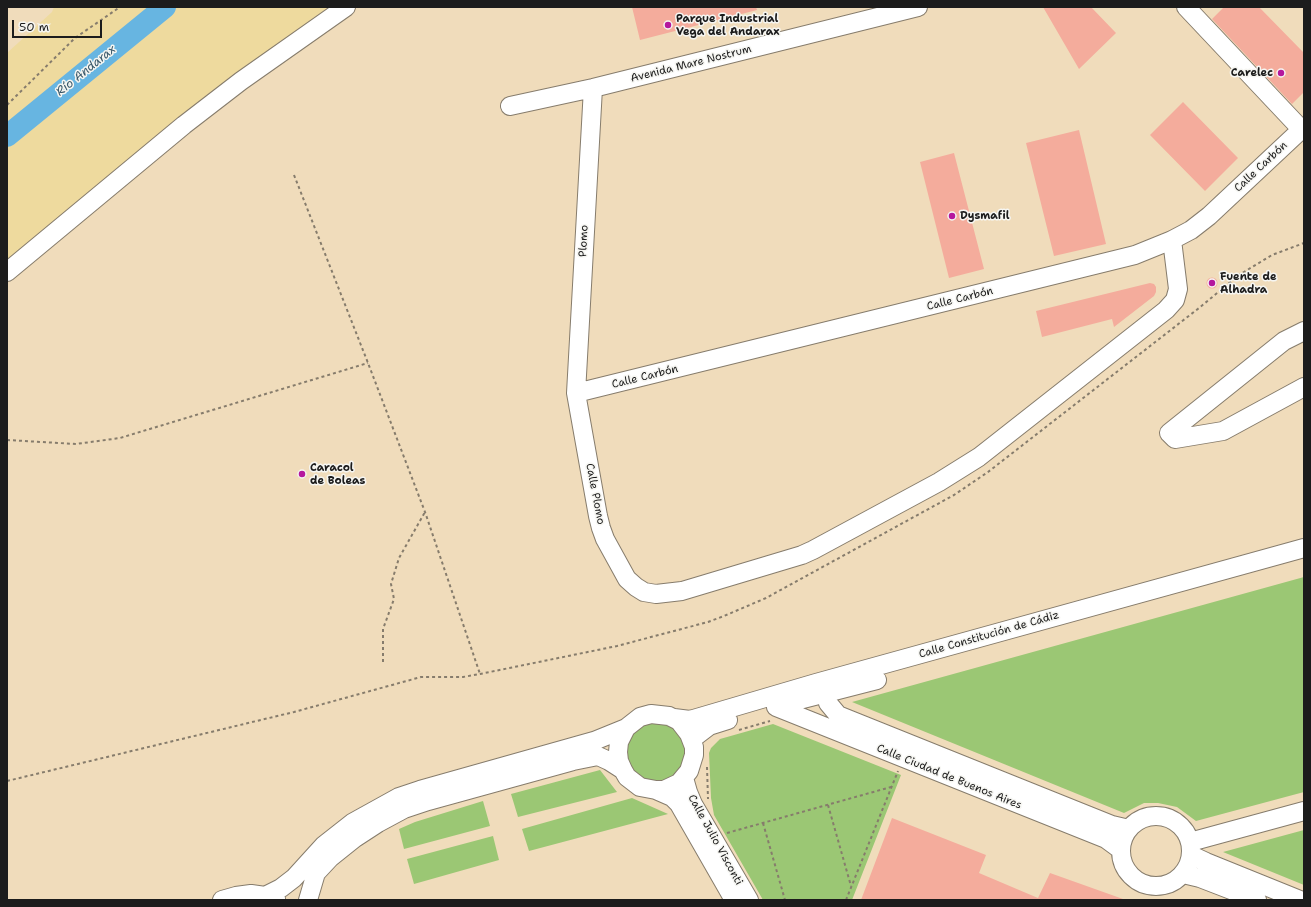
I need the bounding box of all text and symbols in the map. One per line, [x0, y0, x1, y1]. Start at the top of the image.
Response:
scale bar [14, 12, 104, 38]
place label: Parque Industrial Vega del Andarax [676, 12, 779, 38]
text: 50 m [19, 19, 49, 35]
marker: Parque Industrial Vega del Andarax [663, 20, 673, 30]
water label: Río Andarax [53, 42, 119, 100]
street label: Avenida Mare Nostrum [629, 43, 753, 85]
place label: Carelec [1231, 66, 1273, 80]
marker: Carelec [1276, 68, 1286, 78]
street label: Calle Carbón [1232, 139, 1290, 195]
place label: Dysmafil [960, 209, 1010, 223]
marker: Dysmafil [947, 211, 957, 221]
street label: Plomo [577, 225, 591, 257]
place label: Fuente de Alhadra [1220, 270, 1277, 296]
marker: Fuente de Alhadra [1207, 278, 1217, 288]
street label: Calle Carbón [925, 284, 995, 314]
street label: Calle Carbón [610, 362, 680, 392]
place label: Caracol de Boleas [310, 461, 365, 487]
street label: Calle Plomo [583, 462, 607, 526]
marker: Caracol de Boleas [297, 469, 307, 479]
street label: Calle Constitución de Cádiz [917, 609, 1061, 661]
street label: Calle Ciudad de Buenos Aires [875, 742, 1023, 812]
street label: Calle Julio Visconti [685, 792, 745, 888]

